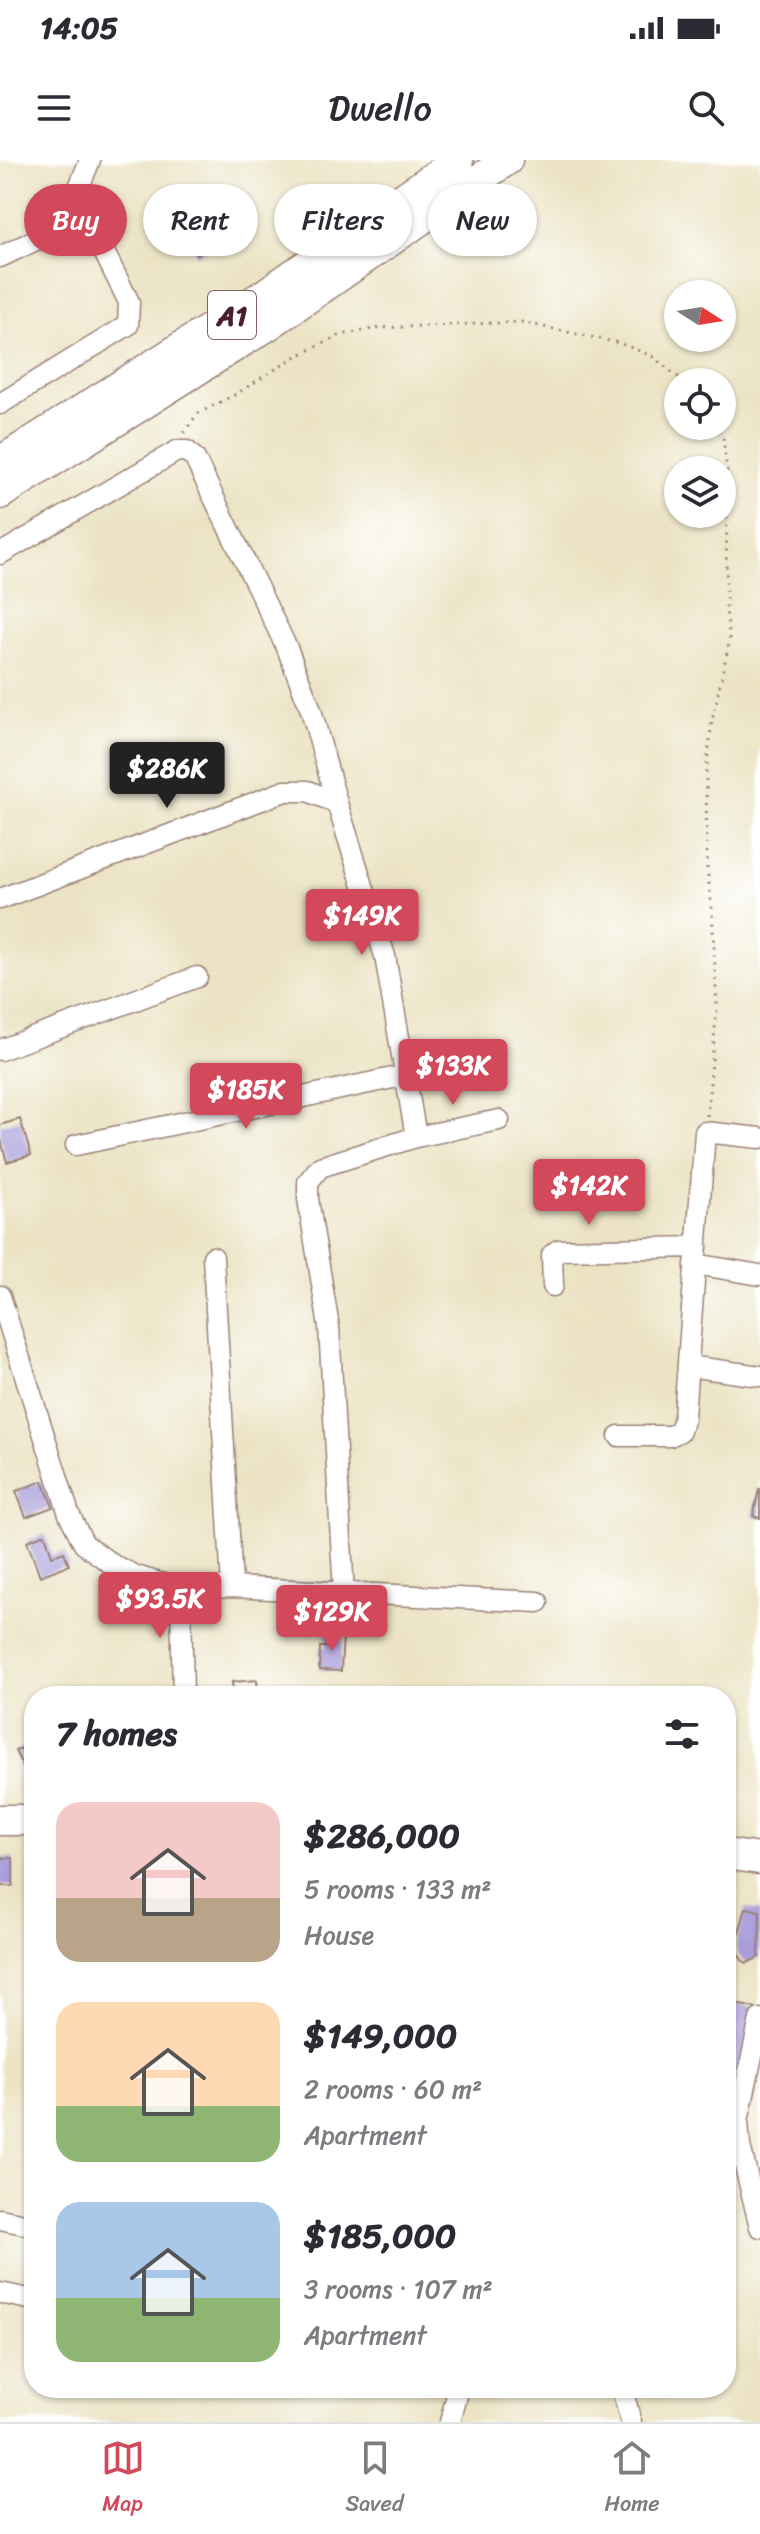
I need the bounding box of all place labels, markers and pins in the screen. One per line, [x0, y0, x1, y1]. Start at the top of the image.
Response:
pin: $286K [111, 742, 223, 810]
pin: $149K [306, 889, 418, 957]
pin: $133K [397, 1039, 509, 1107]
pin: $185K [190, 1063, 302, 1131]
pin: $142K [533, 1159, 645, 1227]
pin: $93.5K [95, 1572, 225, 1640]
pin: $129K [276, 1585, 388, 1653]

